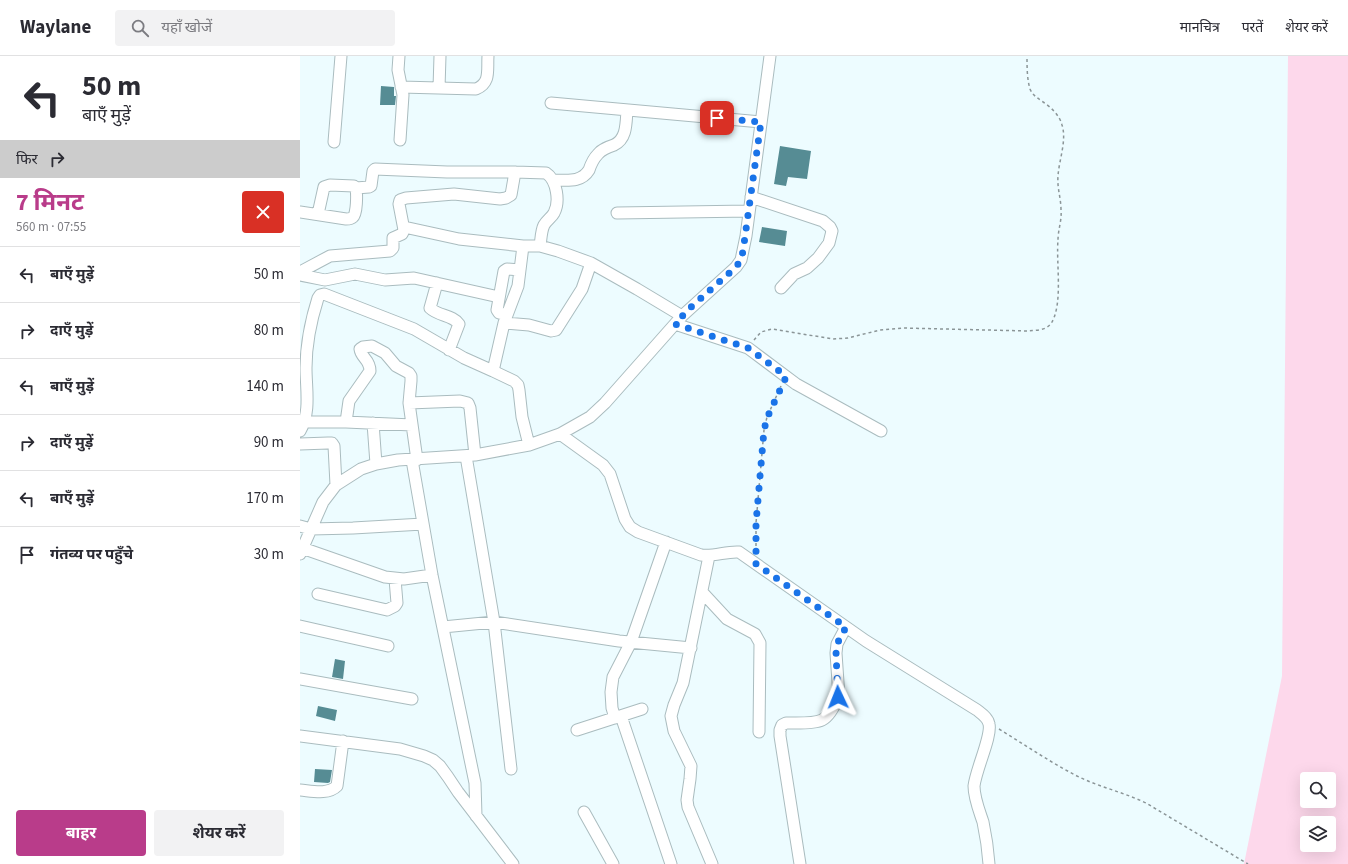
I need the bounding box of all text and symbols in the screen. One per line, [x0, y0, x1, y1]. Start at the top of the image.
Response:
search box [115, 10, 395, 46]
text: Waylane [20, 14, 91, 41]
icon: search [129, 17, 151, 39]
text: यहाँ खोजें [161, 17, 212, 38]
text: मानचित्र [1180, 18, 1220, 38]
text: परतें [1242, 18, 1263, 38]
text: शेयर करें [1285, 18, 1328, 38]
text: 50 m [82, 66, 141, 106]
icon: left [16, 72, 68, 124]
pin [700, 101, 734, 135]
text: बाएँ मुड़ें [82, 103, 131, 128]
icon: arrive [706, 107, 728, 129]
icon: right [46, 148, 68, 170]
text: फिर [16, 149, 38, 170]
text: 7 मिनट [16, 185, 84, 220]
button: close [242, 191, 284, 233]
text: 560 m · 07:55 [16, 218, 86, 236]
icon: left [16, 264, 38, 286]
text: बाएँ मुड़ें [50, 264, 94, 285]
text: 50 m [254, 264, 284, 285]
icon: right [16, 320, 38, 342]
text: दाएँ मुड़ें [50, 320, 93, 341]
text: 80 m [254, 320, 284, 341]
icon: left [16, 376, 38, 398]
text: बाएँ मुड़ें [50, 376, 94, 397]
text: 140 m [246, 376, 284, 397]
icon: right [16, 432, 38, 454]
text: दाएँ मुड़ें [50, 432, 93, 453]
text: 90 m [254, 432, 284, 453]
icon: left [16, 488, 38, 510]
text: बाएँ मुड़ें [50, 488, 94, 509]
text: 170 m [246, 488, 284, 509]
icon: arrive [16, 544, 38, 566]
text: गंतव्य पर पहुँचे [50, 544, 133, 565]
text: 30 m [254, 544, 284, 565]
position arrow [817, 676, 859, 718]
map controls [1300, 772, 1336, 852]
button: search [1300, 772, 1336, 808]
button: बाहर [16, 810, 146, 856]
button: शेयर करें [154, 810, 284, 856]
button: layers [1300, 816, 1336, 852]

